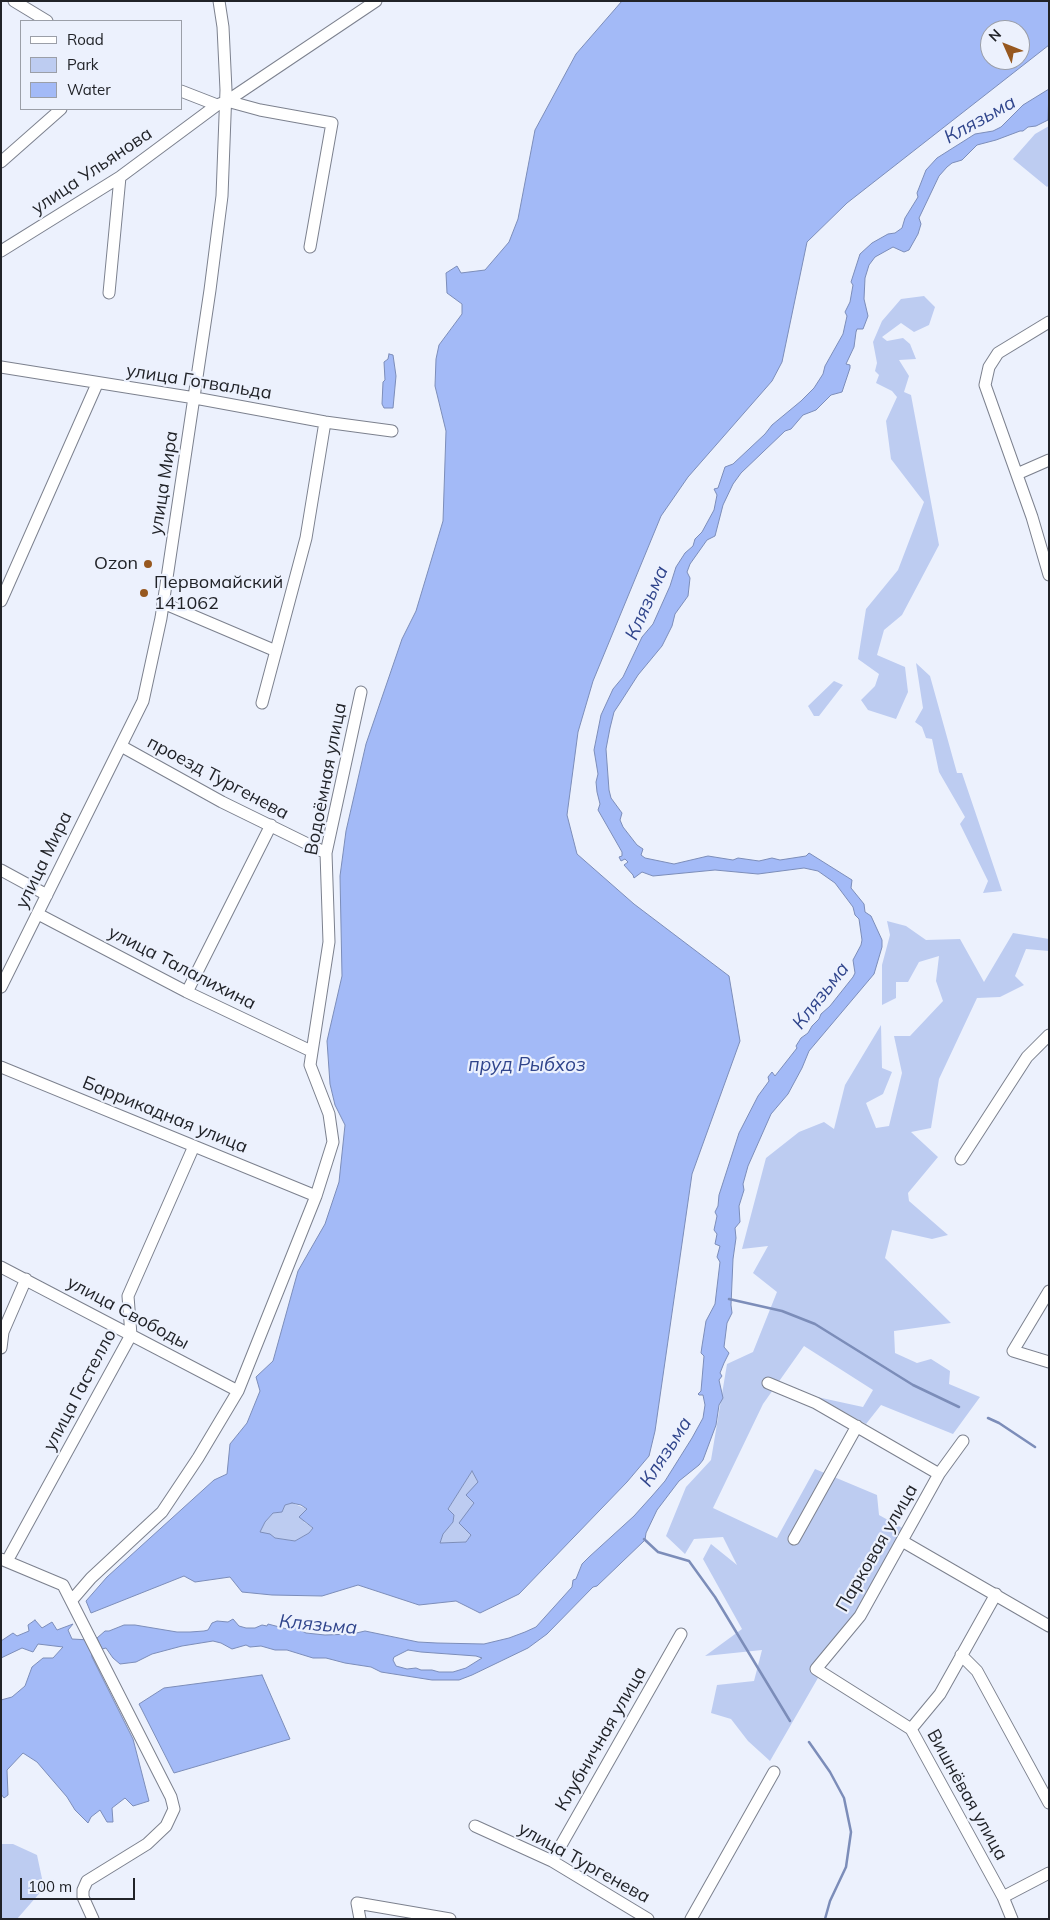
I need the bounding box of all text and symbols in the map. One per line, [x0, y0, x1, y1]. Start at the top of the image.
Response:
legend [20, 20, 182, 110]
north arrow [980, 20, 1030, 70]
text: N [985, 25, 1005, 45]
text: Road [67, 30, 104, 49]
text: Park [67, 55, 99, 74]
text: Water [67, 80, 111, 99]
water label: Клязьма [940, 91, 1020, 149]
street label: улица Ульянова [28, 123, 156, 219]
street label: улица Готвальда [125, 360, 273, 404]
street label: улица Мира [145, 429, 183, 537]
place label: Ozon [94, 553, 138, 575]
marker: Ozon [142, 558, 154, 570]
water label: Клязьма [621, 562, 673, 644]
place label: Первомайский 141062 [154, 572, 283, 614]
marker: Первомайский 141062 [138, 587, 150, 599]
street label: Водоёмная улица [301, 701, 351, 857]
street label: проезд Тургенева [144, 732, 292, 824]
street label: улица Мира [11, 808, 77, 912]
street label: улица Талалихина [105, 921, 259, 1015]
water label: Клязьма [788, 958, 854, 1034]
water label: пруд Рыбхоз [468, 1054, 586, 1076]
street label: Баррикадная улица [79, 1072, 251, 1158]
street label: улица Свободы [63, 1272, 193, 1354]
street label: улица Гастелло [39, 1326, 121, 1454]
water label: Клязьма [635, 1413, 697, 1491]
street label: Парковая улица [832, 1480, 922, 1616]
water label: Клязьма [278, 1610, 358, 1640]
street label: Клубничная улица [551, 1663, 651, 1815]
street label: Вишнёвая улица [922, 1726, 1012, 1864]
street label: улица Тургенева [514, 1818, 654, 1908]
scale bar [22, 1868, 138, 1900]
text: 100 m [28, 1877, 72, 1896]

